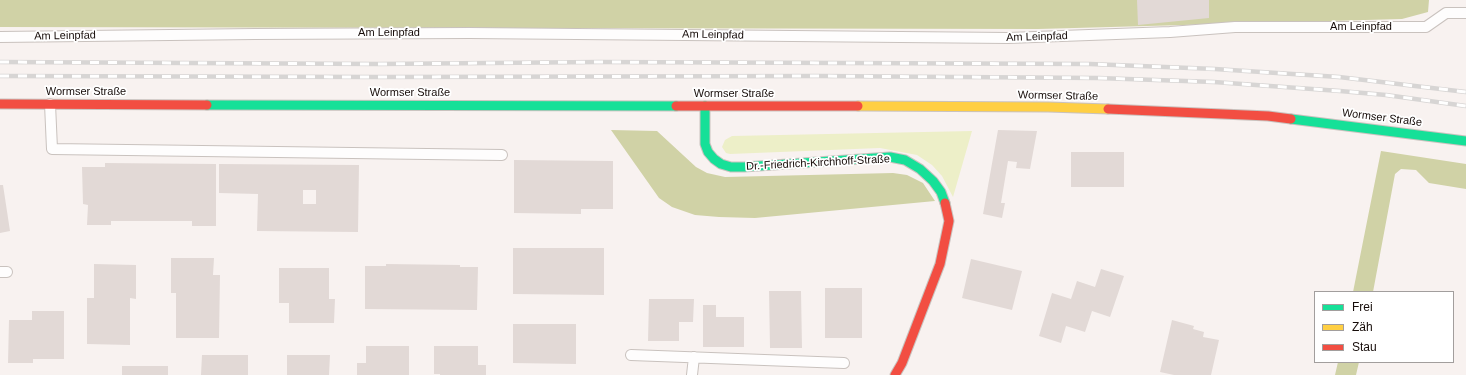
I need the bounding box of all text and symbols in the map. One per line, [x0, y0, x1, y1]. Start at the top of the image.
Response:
street label: Am Leinpfad [1330, 20, 1392, 34]
street label: Am Leinpfad [358, 26, 420, 40]
street label: Am Leinpfad [682, 28, 744, 42]
street label: Am Leinpfad [34, 29, 96, 43]
street label: Am Leinpfad [1006, 29, 1068, 45]
street label: Wormser Straße [46, 85, 126, 99]
street label: Wormser Straße [370, 86, 450, 100]
street label: Wormser Straße [694, 87, 774, 101]
street label: Wormser Straße [1018, 89, 1098, 103]
street label: Wormser Straße [1341, 107, 1423, 129]
street label: Dr.-Friedrich-Kirchhoff-Straße [746, 153, 890, 173]
legend [1314, 291, 1454, 363]
text: Frei [1352, 300, 1373, 314]
text: Zäh [1352, 320, 1373, 334]
text: Stau [1352, 340, 1377, 354]

